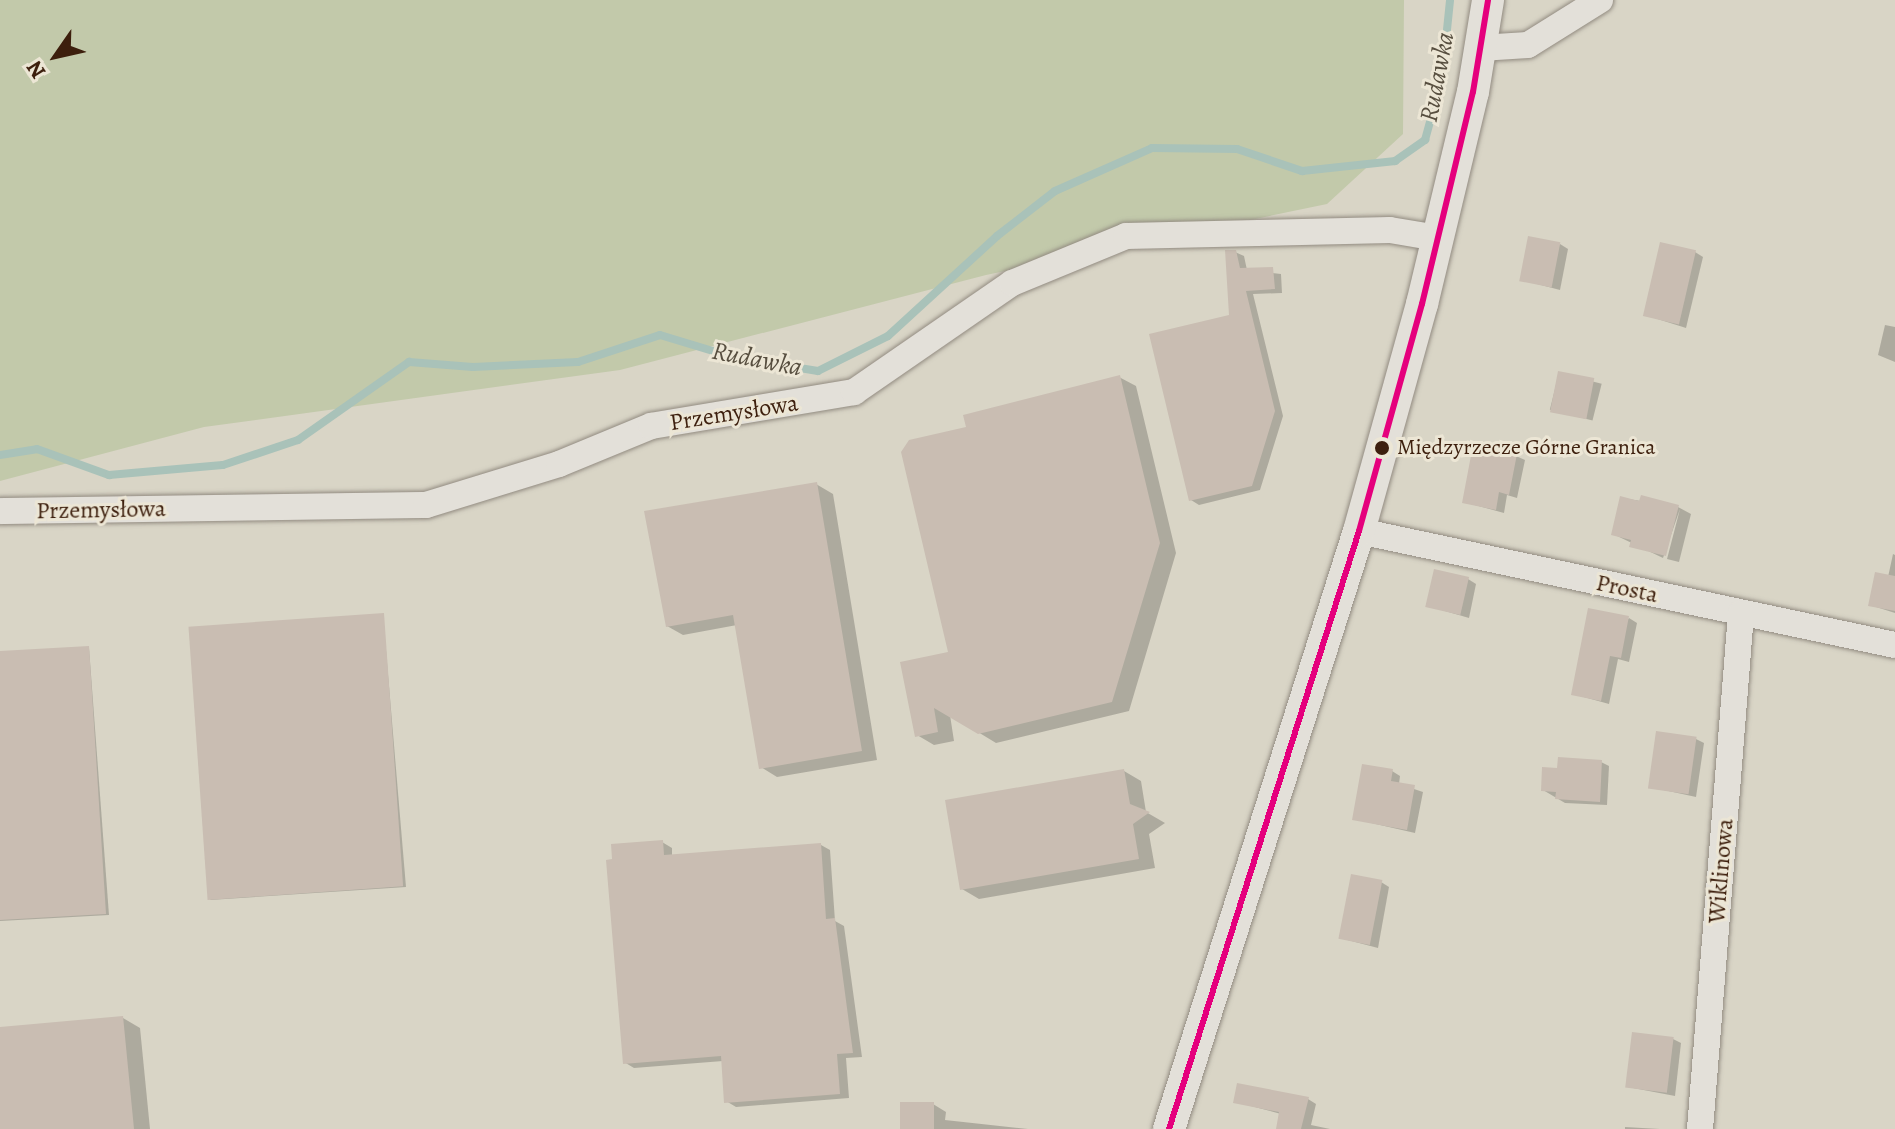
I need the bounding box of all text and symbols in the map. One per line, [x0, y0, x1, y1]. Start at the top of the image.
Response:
north arrow [16, 16, 96, 96]
water label: Rudawka [1413, 29, 1461, 125]
text: N [19, 54, 53, 84]
water label: Rudawka [709, 335, 805, 383]
street label: Przemysłowa [668, 389, 800, 437]
place label: Międzyrzecze Górne Granica [1397, 435, 1655, 461]
marker: Międzyrzecze Górne Granica [1374, 440, 1390, 456]
street label: Przemysłowa [36, 494, 166, 526]
street label: Prosta [1593, 568, 1661, 610]
street label: Wiklinowa [1702, 817, 1740, 925]

